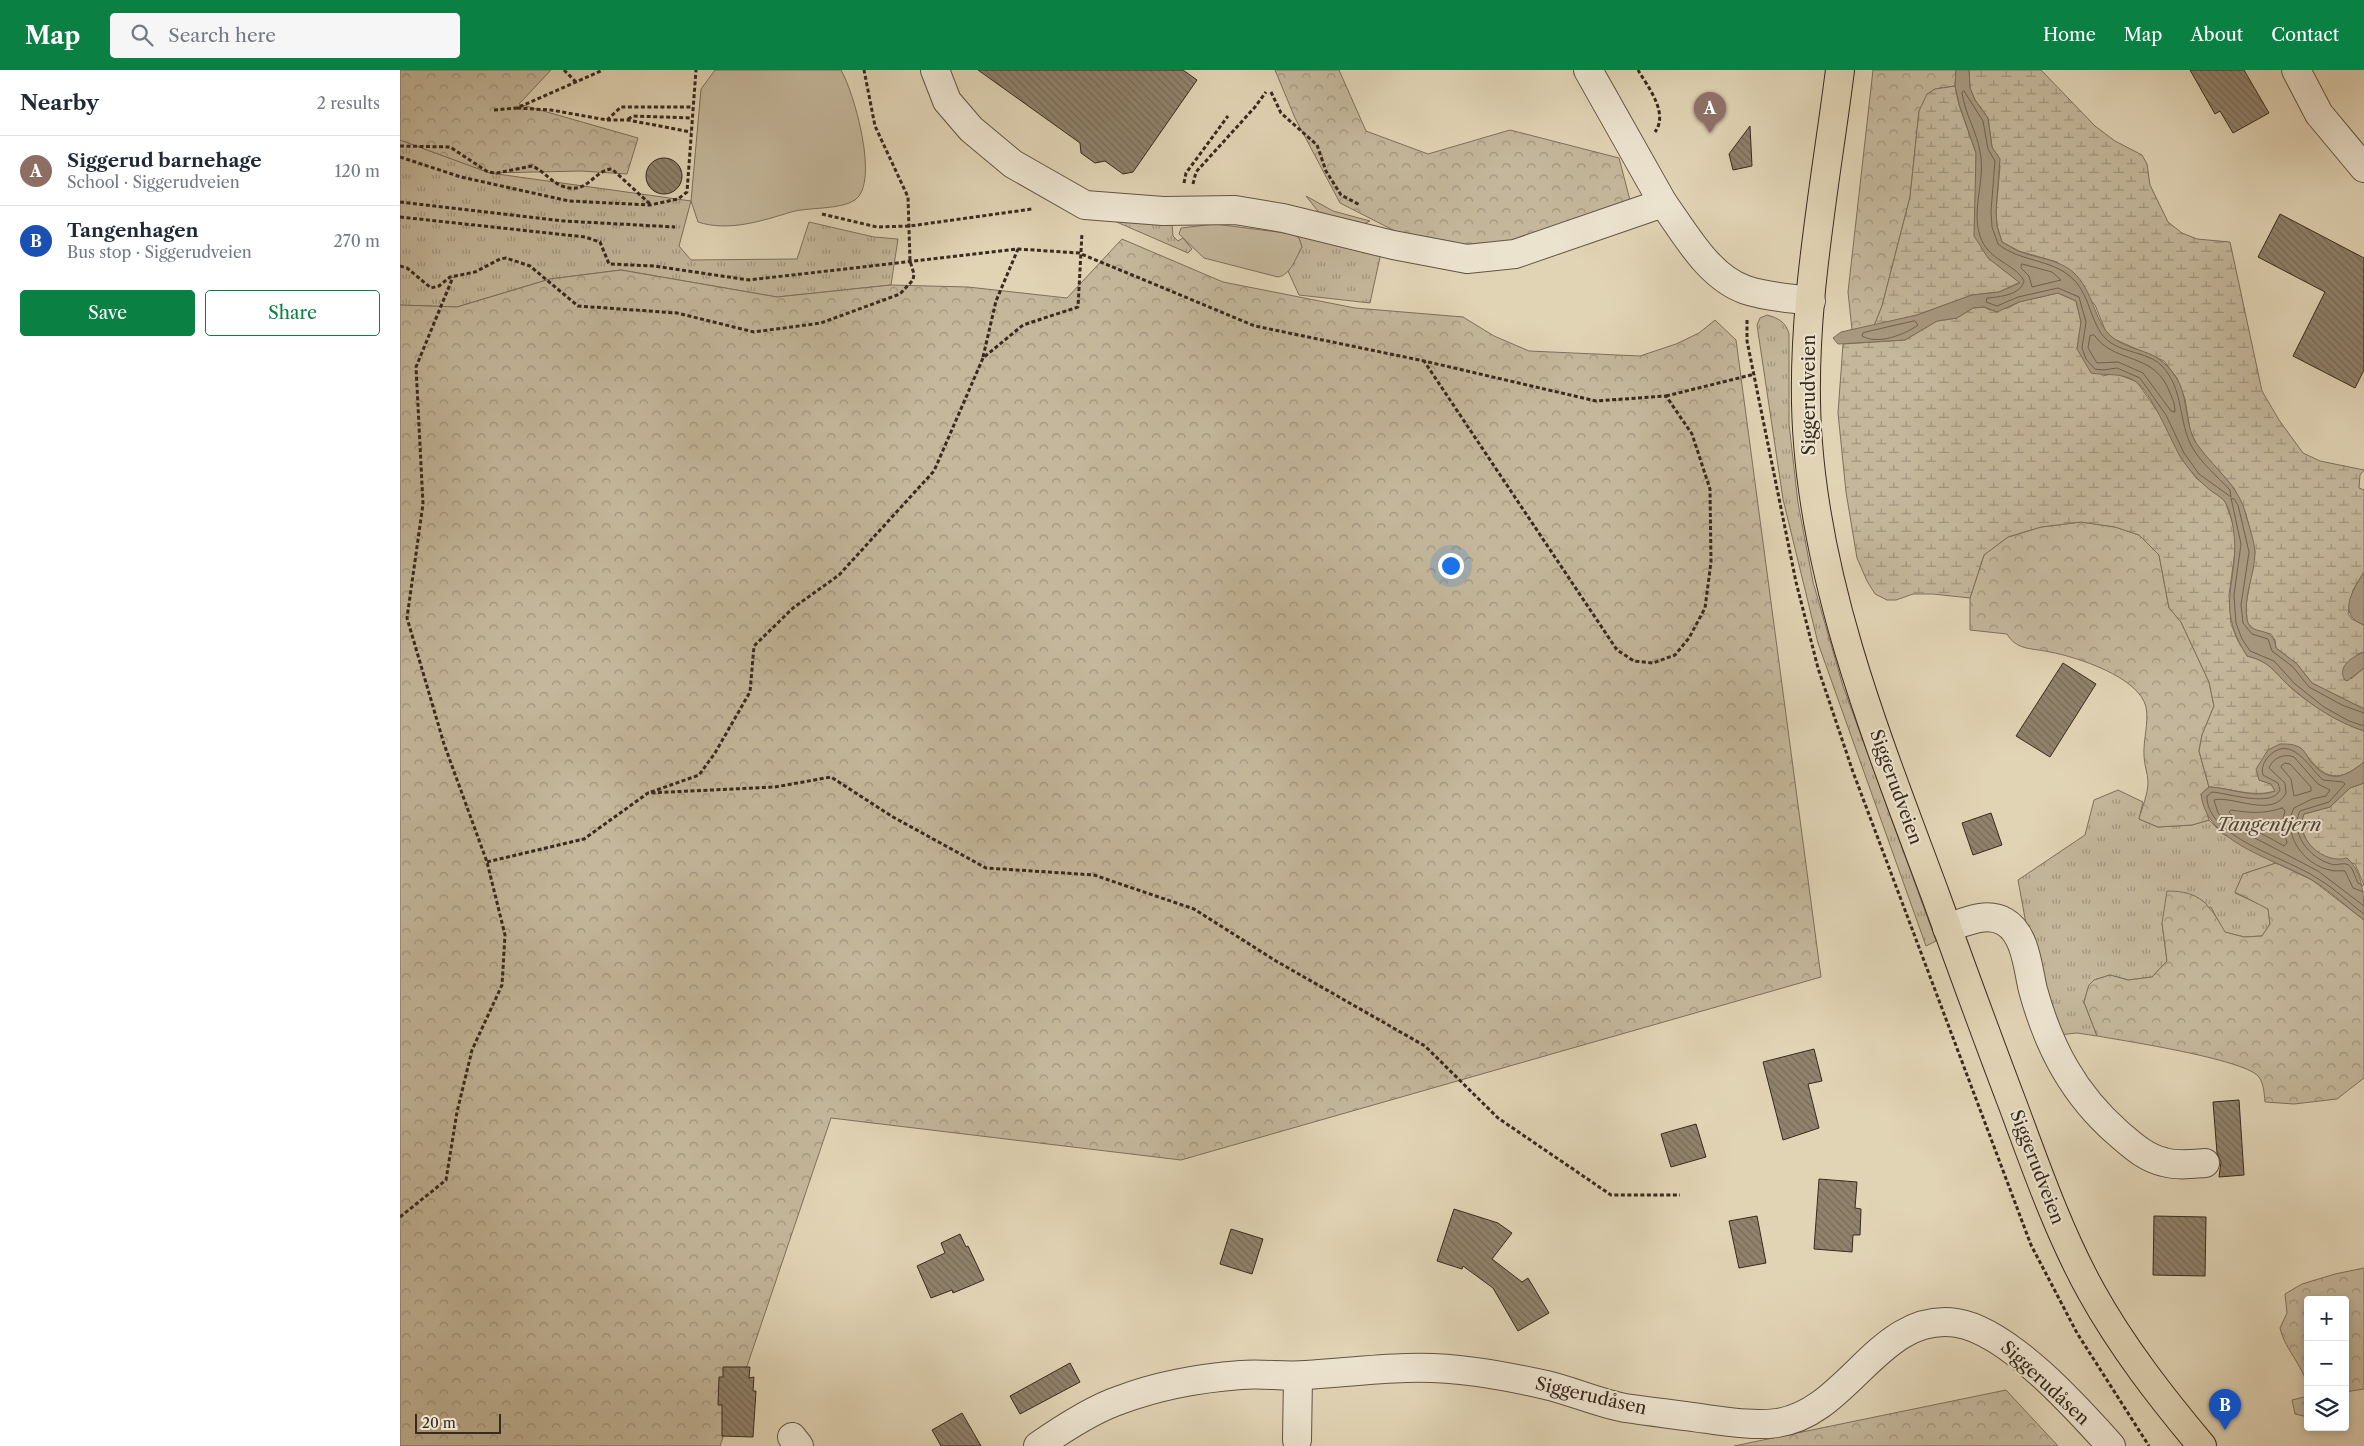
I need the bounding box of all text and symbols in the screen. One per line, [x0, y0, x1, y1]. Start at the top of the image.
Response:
search box [110, 13, 460, 58]
text: Map [25, 21, 80, 50]
icon: search [128, 21, 156, 49]
text: Search here [168, 24, 276, 47]
text: Home [2043, 24, 2096, 46]
text: Map [2124, 24, 2162, 46]
text: About [2190, 24, 2243, 46]
text: Contact [2271, 24, 2339, 46]
text: Nearby [20, 90, 99, 115]
pin: A [1694, 92, 1726, 133]
text: 2 results [317, 93, 380, 113]
text: Siggerud barnehage [67, 149, 262, 172]
text: A [30, 161, 42, 181]
text: 120 m [335, 161, 380, 181]
text: School · Siggerudveien [67, 172, 240, 192]
text: Tangenhagen [67, 219, 199, 242]
text: B [30, 231, 42, 251]
text: 270 m [334, 231, 380, 251]
text: Bus stop · Siggerudveien [67, 242, 252, 262]
button: Save [20, 290, 195, 336]
button: Share [205, 290, 380, 336]
street label: Siggerudveien [1798, 335, 1820, 455]
your location [1438, 553, 1464, 579]
street label: Siggerudveien [1865, 726, 1927, 848]
water label: Tangentjern [2217, 813, 2321, 836]
street label: Siggerudveien [2005, 1107, 2069, 1227]
map controls [2304, 1296, 2349, 1431]
button: + [2304, 1296, 2349, 1341]
street label: Siggerudåsen [1996, 1336, 2094, 1430]
button: − [2304, 1341, 2349, 1386]
street label: Siggerudåsen [1533, 1373, 1649, 1419]
button: layers [2304, 1386, 2349, 1431]
pin: B [2209, 1389, 2241, 1430]
scale bar [415, 1411, 501, 1434]
text: 20 m [422, 1414, 456, 1432]

